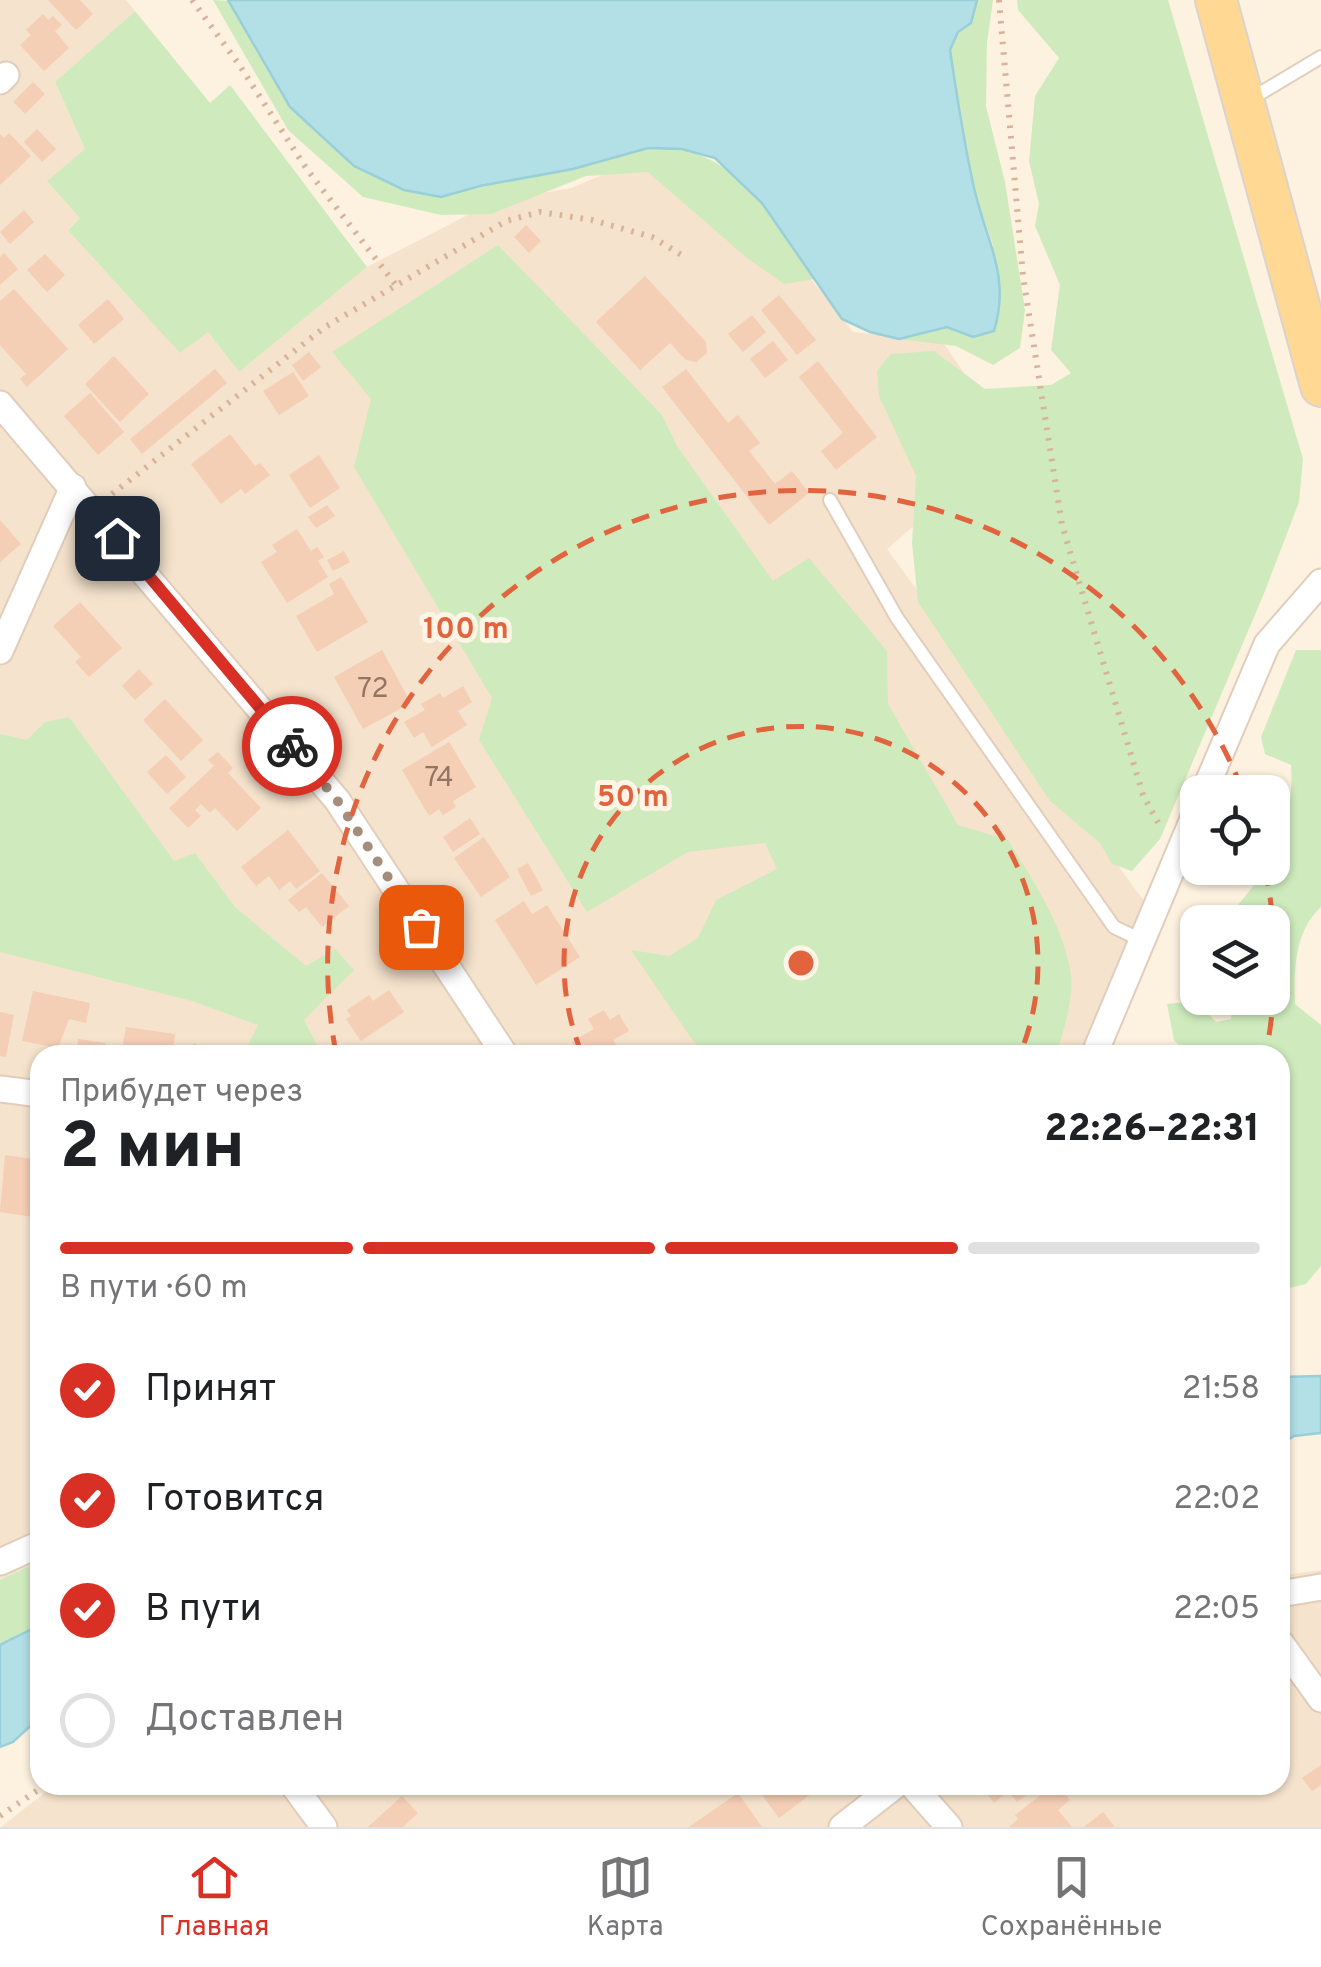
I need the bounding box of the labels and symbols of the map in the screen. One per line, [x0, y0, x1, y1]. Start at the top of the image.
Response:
pin [75, 496, 160, 581]
text: 100 m [423, 612, 509, 649]
house number: 72 [357, 672, 389, 708]
courier [242, 696, 342, 796]
house number: 74 [424, 761, 454, 797]
text: 50 m [597, 780, 669, 817]
pin [379, 885, 464, 970]
centre of rings [783, 945, 819, 981]

